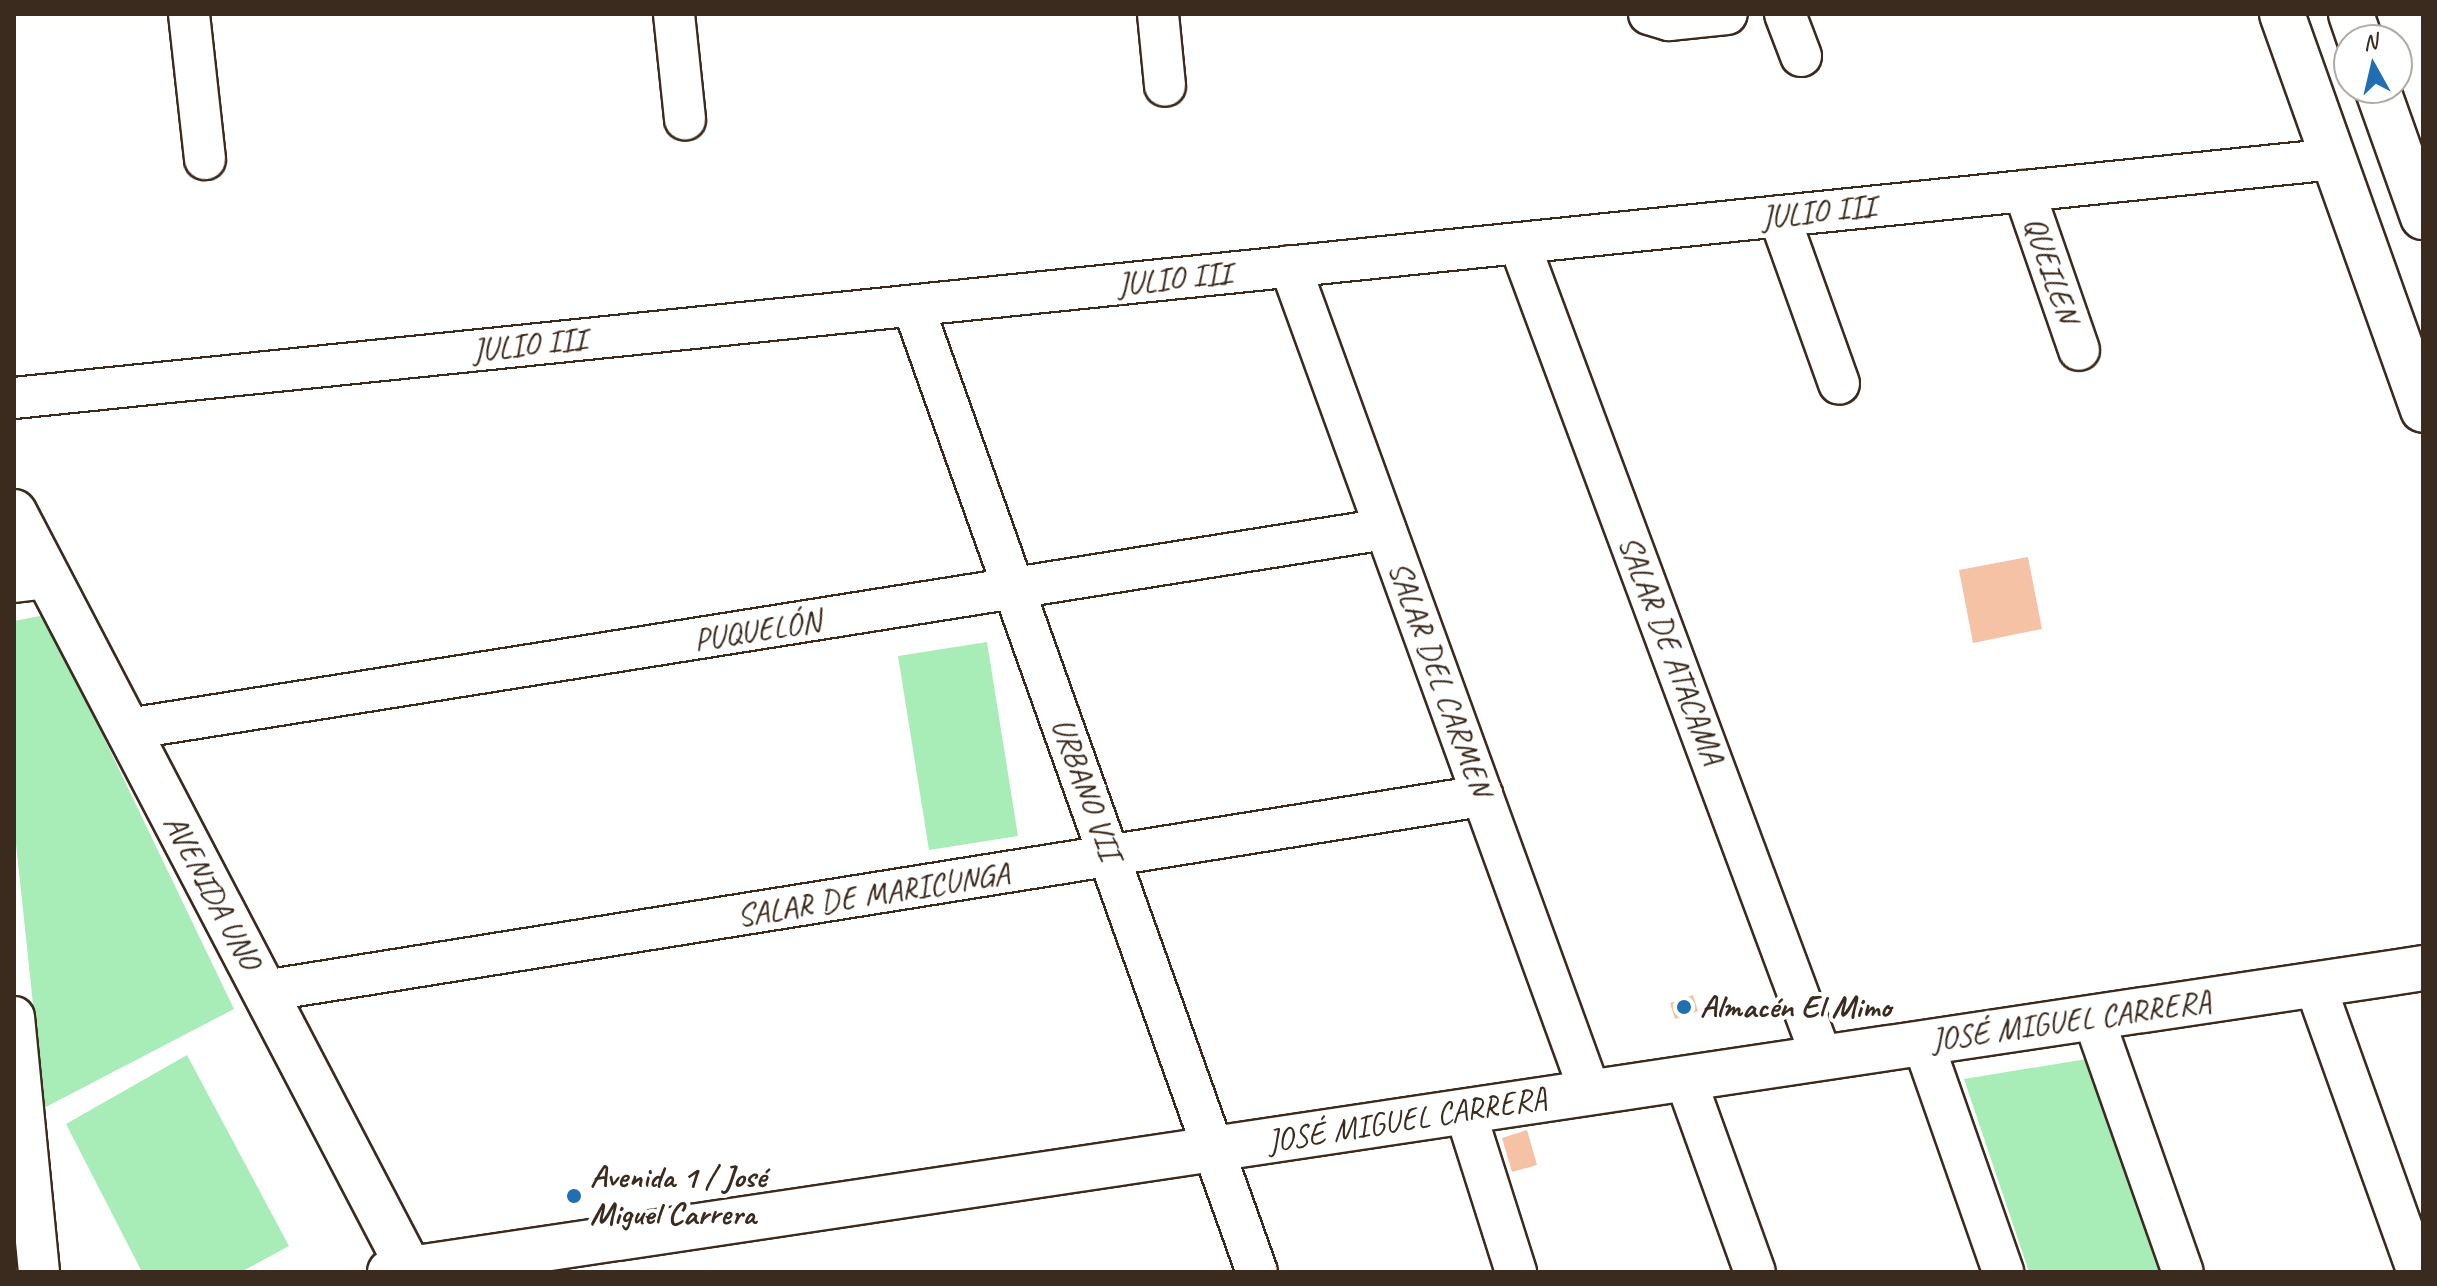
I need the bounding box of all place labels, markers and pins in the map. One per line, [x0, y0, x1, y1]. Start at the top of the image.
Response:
place label: Almacén El Mimo [1700, 988, 1891, 1026]
marker: Almacén El Mimo [1675, 998, 1693, 1016]
place label: Avenida 1 / José Miguel Carrera [590, 1159, 766, 1234]
marker: Avenida 1 / José Miguel Carrera [565, 1187, 583, 1205]

